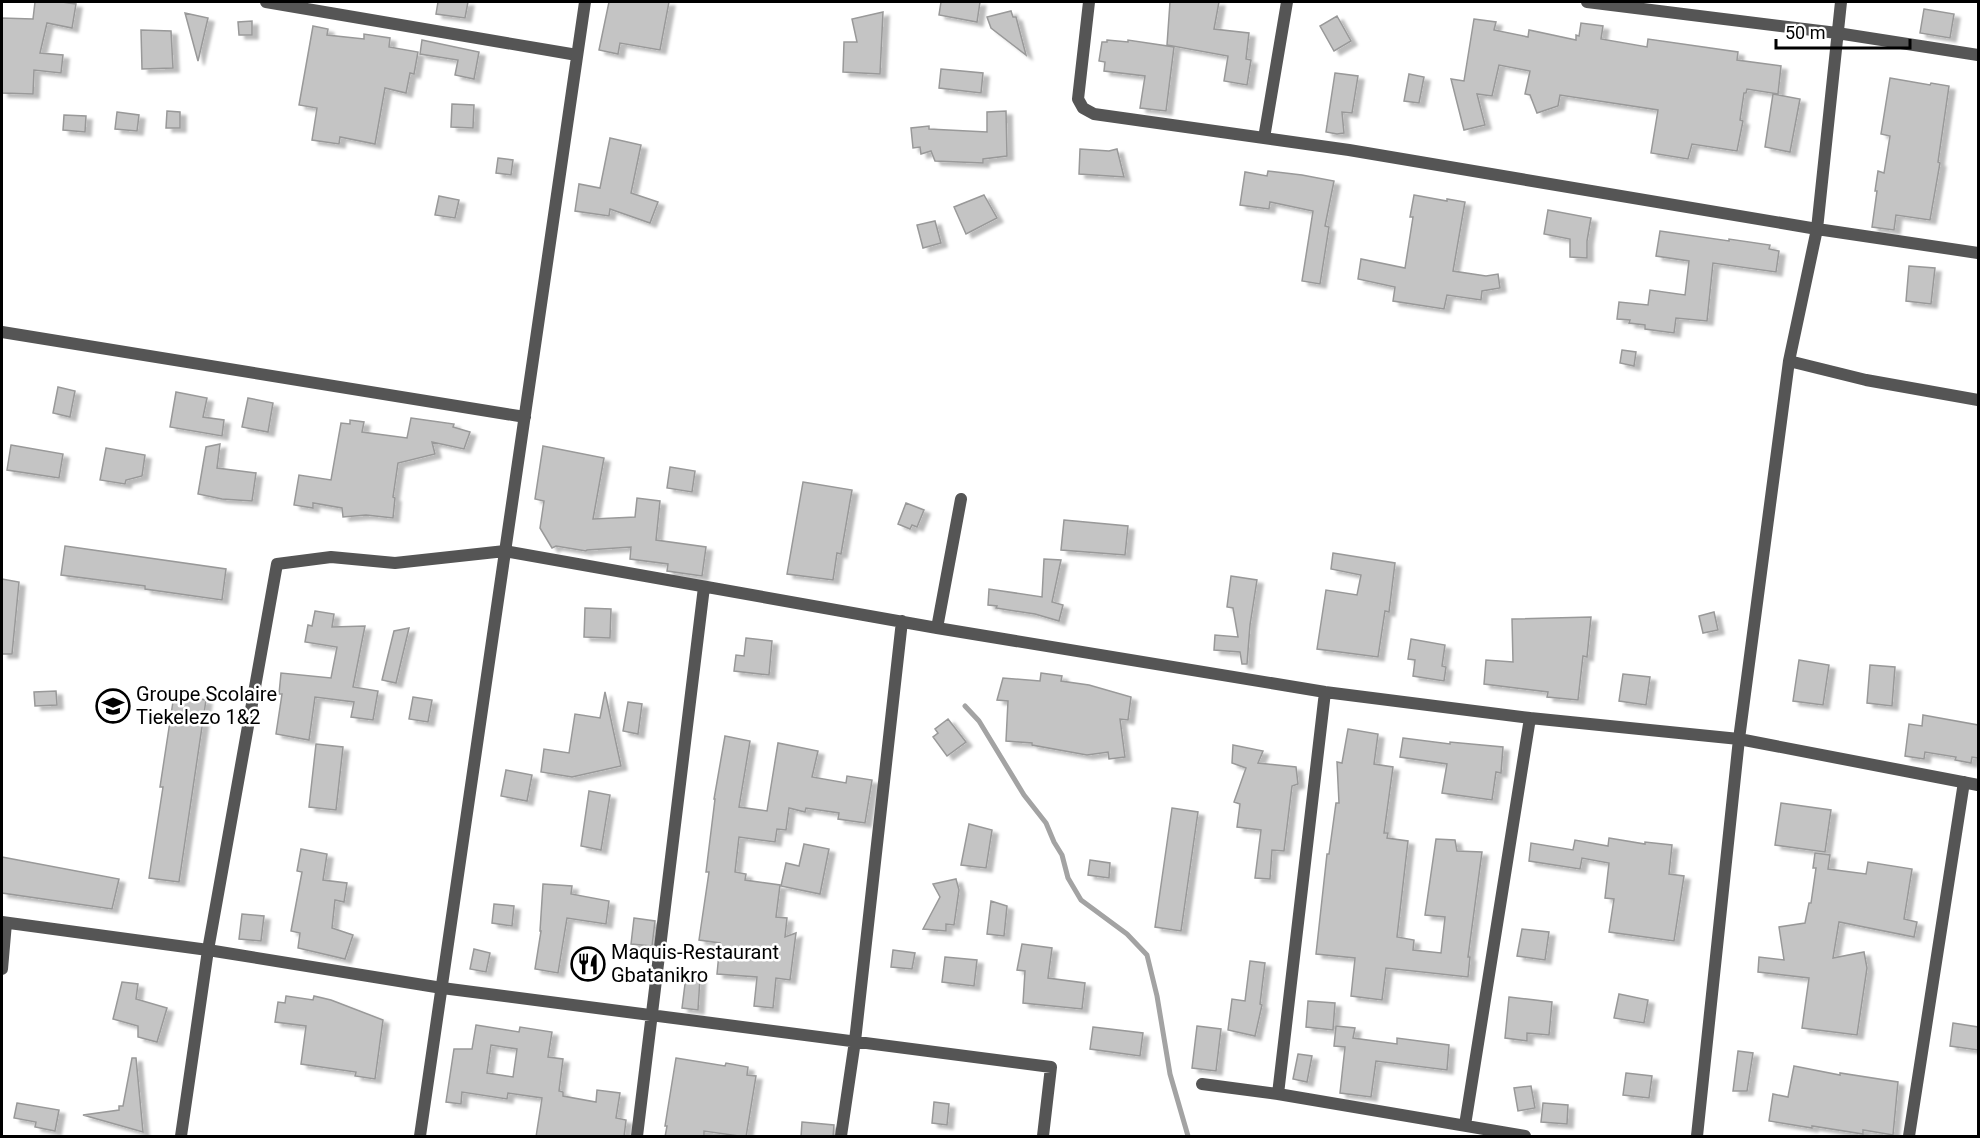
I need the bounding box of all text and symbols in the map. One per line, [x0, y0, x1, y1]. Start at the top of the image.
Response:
scale bar [1776, 12, 1910, 50]
text: 50 m [1785, 22, 1825, 43]
place label: Groupe Scolaire Tiekelezo 1&2 [136, 682, 277, 729]
school or university icon: Groupe Scolaire Tiekelezo 1&2 [95, 688, 131, 724]
place label: Maquis-Restaurant Gbatanikro [611, 940, 779, 987]
restaurant icon: Maquis-Restaurant Gbatanikro [570, 946, 606, 982]

